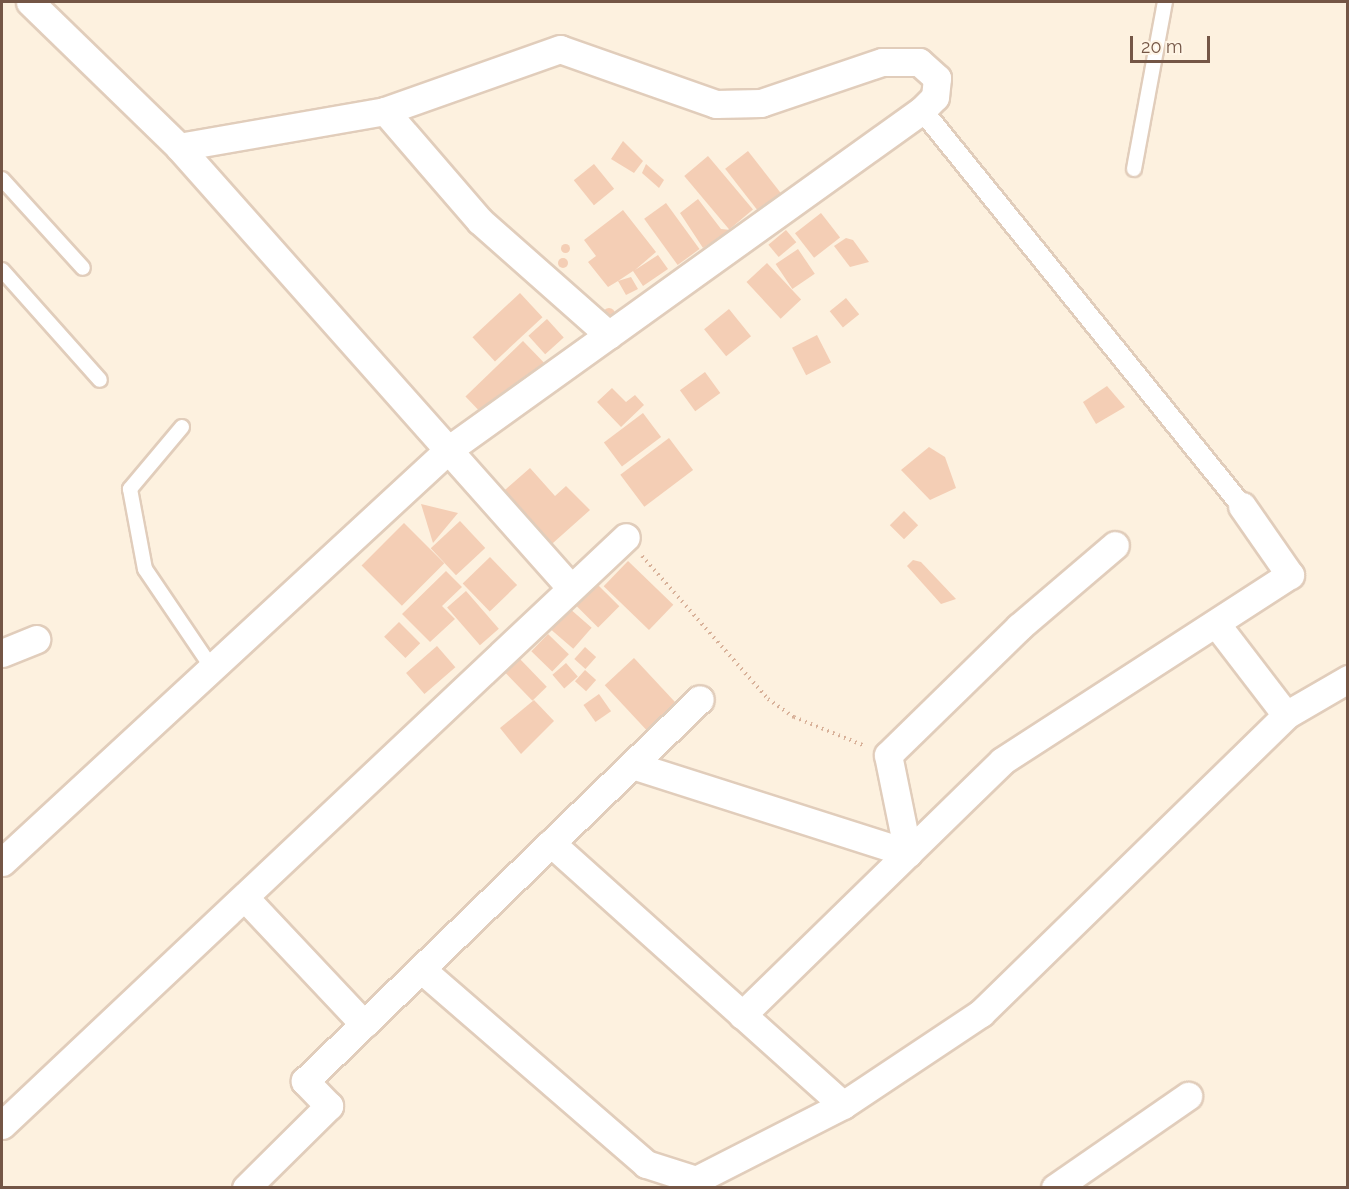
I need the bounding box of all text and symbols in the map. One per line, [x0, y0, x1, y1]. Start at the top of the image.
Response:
scale bar [1133, 24, 1212, 62]
text: 20 m [1141, 36, 1183, 57]

